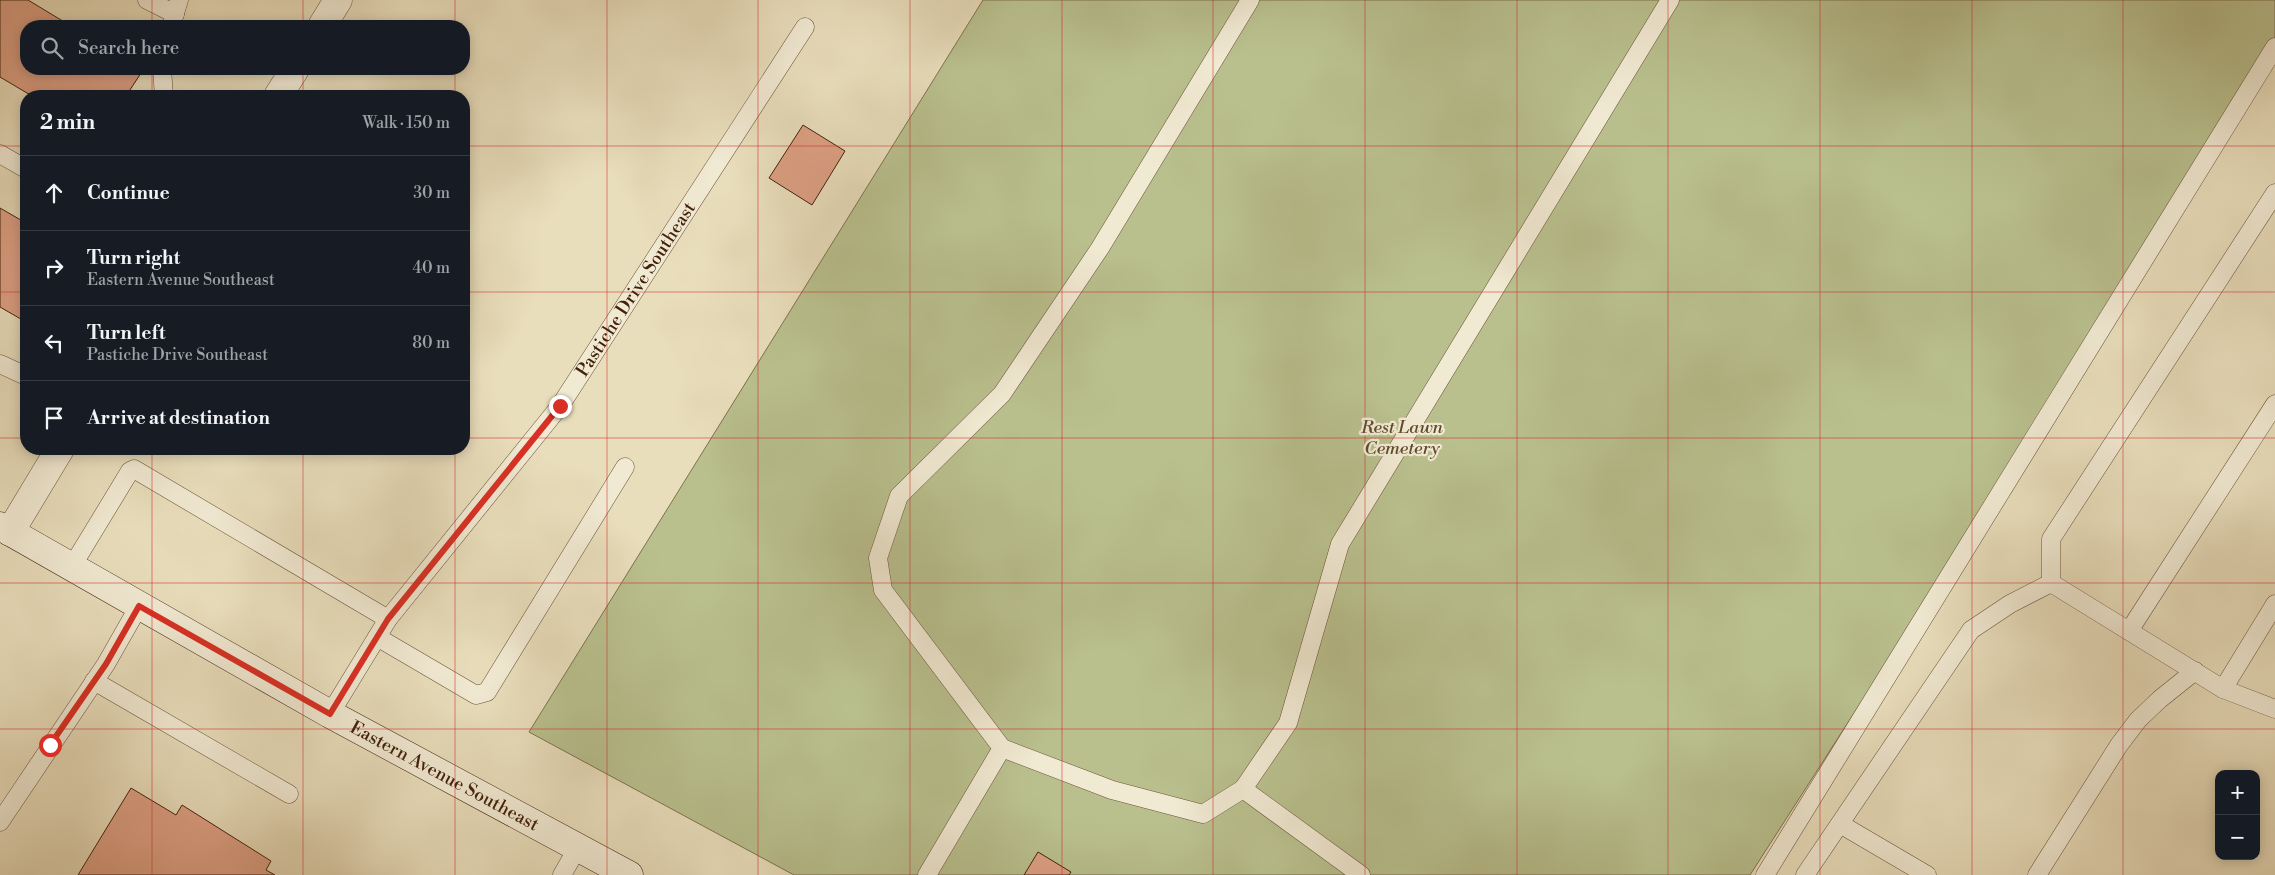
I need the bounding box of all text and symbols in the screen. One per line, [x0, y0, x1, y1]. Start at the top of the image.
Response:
search box [20, 20, 470, 75]
icon: search [38, 34, 66, 62]
text: Search here [78, 36, 179, 60]
text: 2 min [40, 110, 95, 136]
text: Walk · 150 m [362, 113, 450, 133]
icon: ahead [40, 179, 68, 207]
text: Continue [87, 181, 170, 205]
text: 30 m [413, 183, 450, 203]
street label: Pastiche Drive Southeast [570, 197, 701, 381]
text: Turn right [87, 246, 180, 270]
icon: right [40, 254, 68, 282]
text: 40 m [413, 258, 450, 278]
text: Eastern Avenue Southeast [87, 270, 275, 290]
text: Turn left [87, 321, 166, 345]
icon: left [40, 329, 68, 357]
text: 80 m [412, 333, 450, 353]
text: Pastiche Drive Southeast [87, 345, 268, 365]
route end [549, 395, 572, 418]
icon: arrive [40, 404, 68, 432]
text: Arrive at destination [87, 406, 270, 430]
park label: Rest Lawn Cemetery [1360, 416, 1444, 460]
street label: Eastern Avenue Southeast [346, 716, 544, 836]
route start [39, 734, 62, 757]
map controls [2215, 770, 2260, 860]
button: + [2215, 770, 2260, 815]
button: − [2215, 815, 2260, 860]

